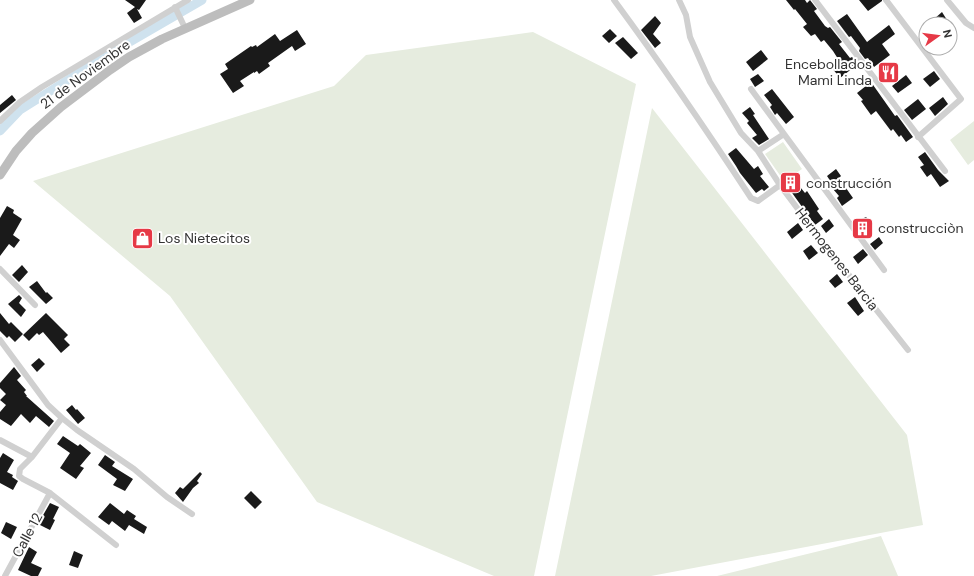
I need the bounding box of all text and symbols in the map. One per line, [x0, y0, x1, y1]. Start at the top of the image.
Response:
north arrow [918, 16, 958, 56]
text: N [940, 28, 955, 39]
street label: 21 de Noviembre [36, 35, 134, 113]
place label: Encebollados Mami Linda [785, 55, 872, 89]
restaurant icon: Encebollados Mami Linda [875, 59, 901, 85]
building icon: construcción [778, 170, 804, 196]
place label: construcción [806, 174, 891, 192]
street label: Hermogenes Barcia [791, 204, 883, 314]
building icon: construcciòn [850, 215, 876, 241]
place label: construcciòn [878, 219, 963, 237]
shop icon: Los Nietecitos [130, 225, 156, 251]
place label: Los Nietecitos [158, 229, 250, 247]
street label: Calle 12 [8, 510, 46, 560]

